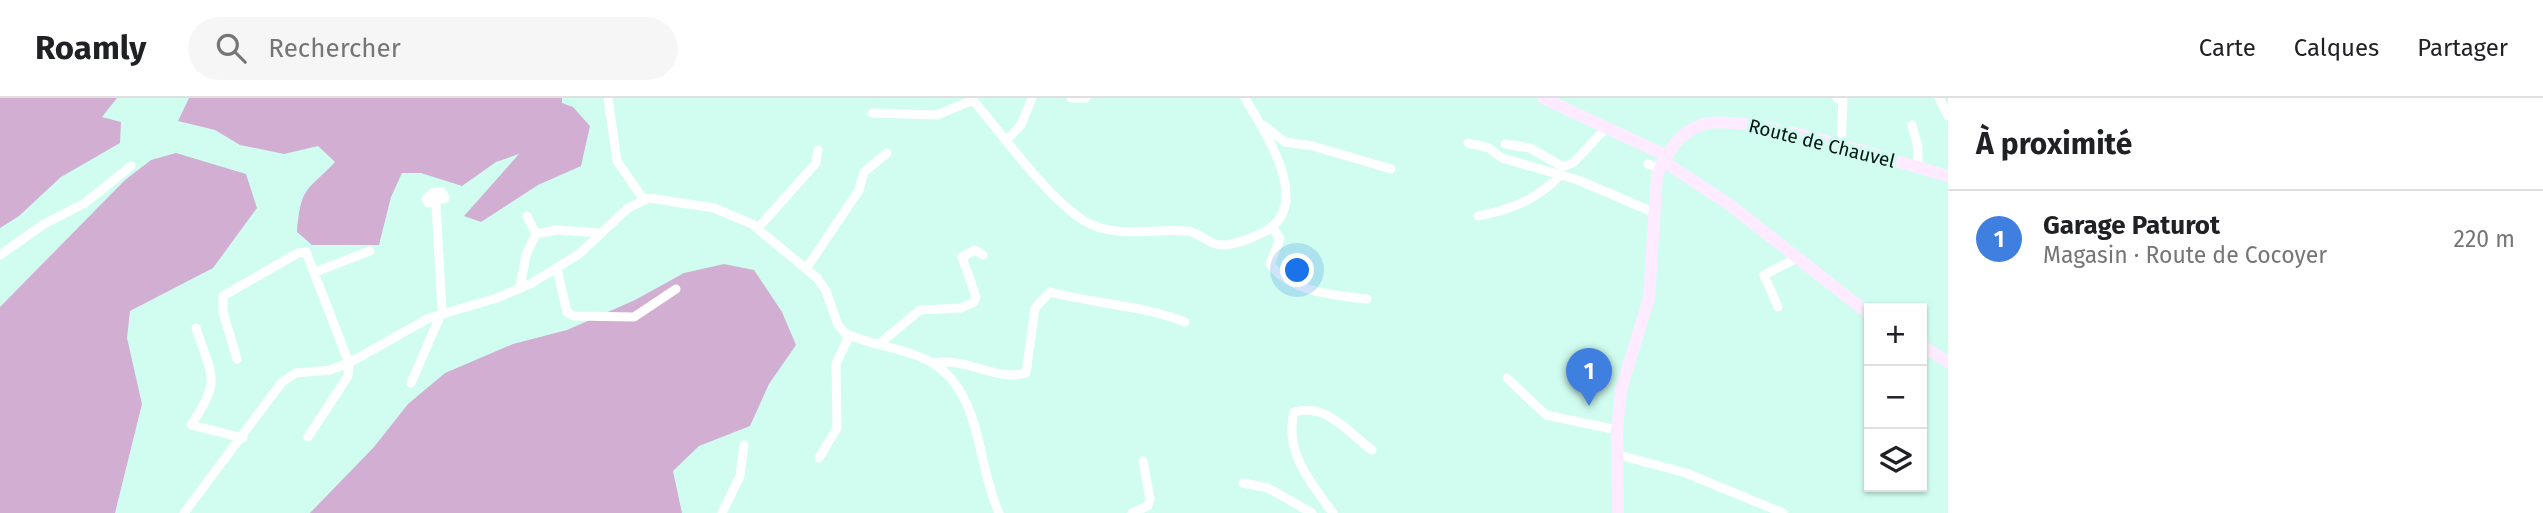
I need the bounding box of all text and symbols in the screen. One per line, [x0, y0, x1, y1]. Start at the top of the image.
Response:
search box [188, 17, 678, 80]
text: Roamly [35, 28, 146, 68]
icon: search [212, 29, 250, 67]
text: Rechercher [268, 33, 401, 64]
text: Carte [2199, 34, 2256, 62]
text: Calques [2294, 34, 2379, 62]
text: Partager [2417, 34, 2508, 62]
street label: Route de Chauvel [1746, 114, 1898, 173]
text: À proximité [1976, 126, 2132, 162]
text: Garage Paturot [2043, 210, 2220, 241]
text: 1 [1994, 225, 2004, 253]
text: 220 m [2454, 225, 2515, 253]
text: Magasin · Route de Cocoyer [2043, 241, 2327, 269]
your location [1280, 253, 1314, 287]
map controls [1864, 303, 1927, 492]
button: + [1864, 303, 1927, 366]
pin: 1 [1566, 348, 1612, 406]
button: − [1864, 366, 1927, 429]
button: layers [1864, 429, 1927, 492]

